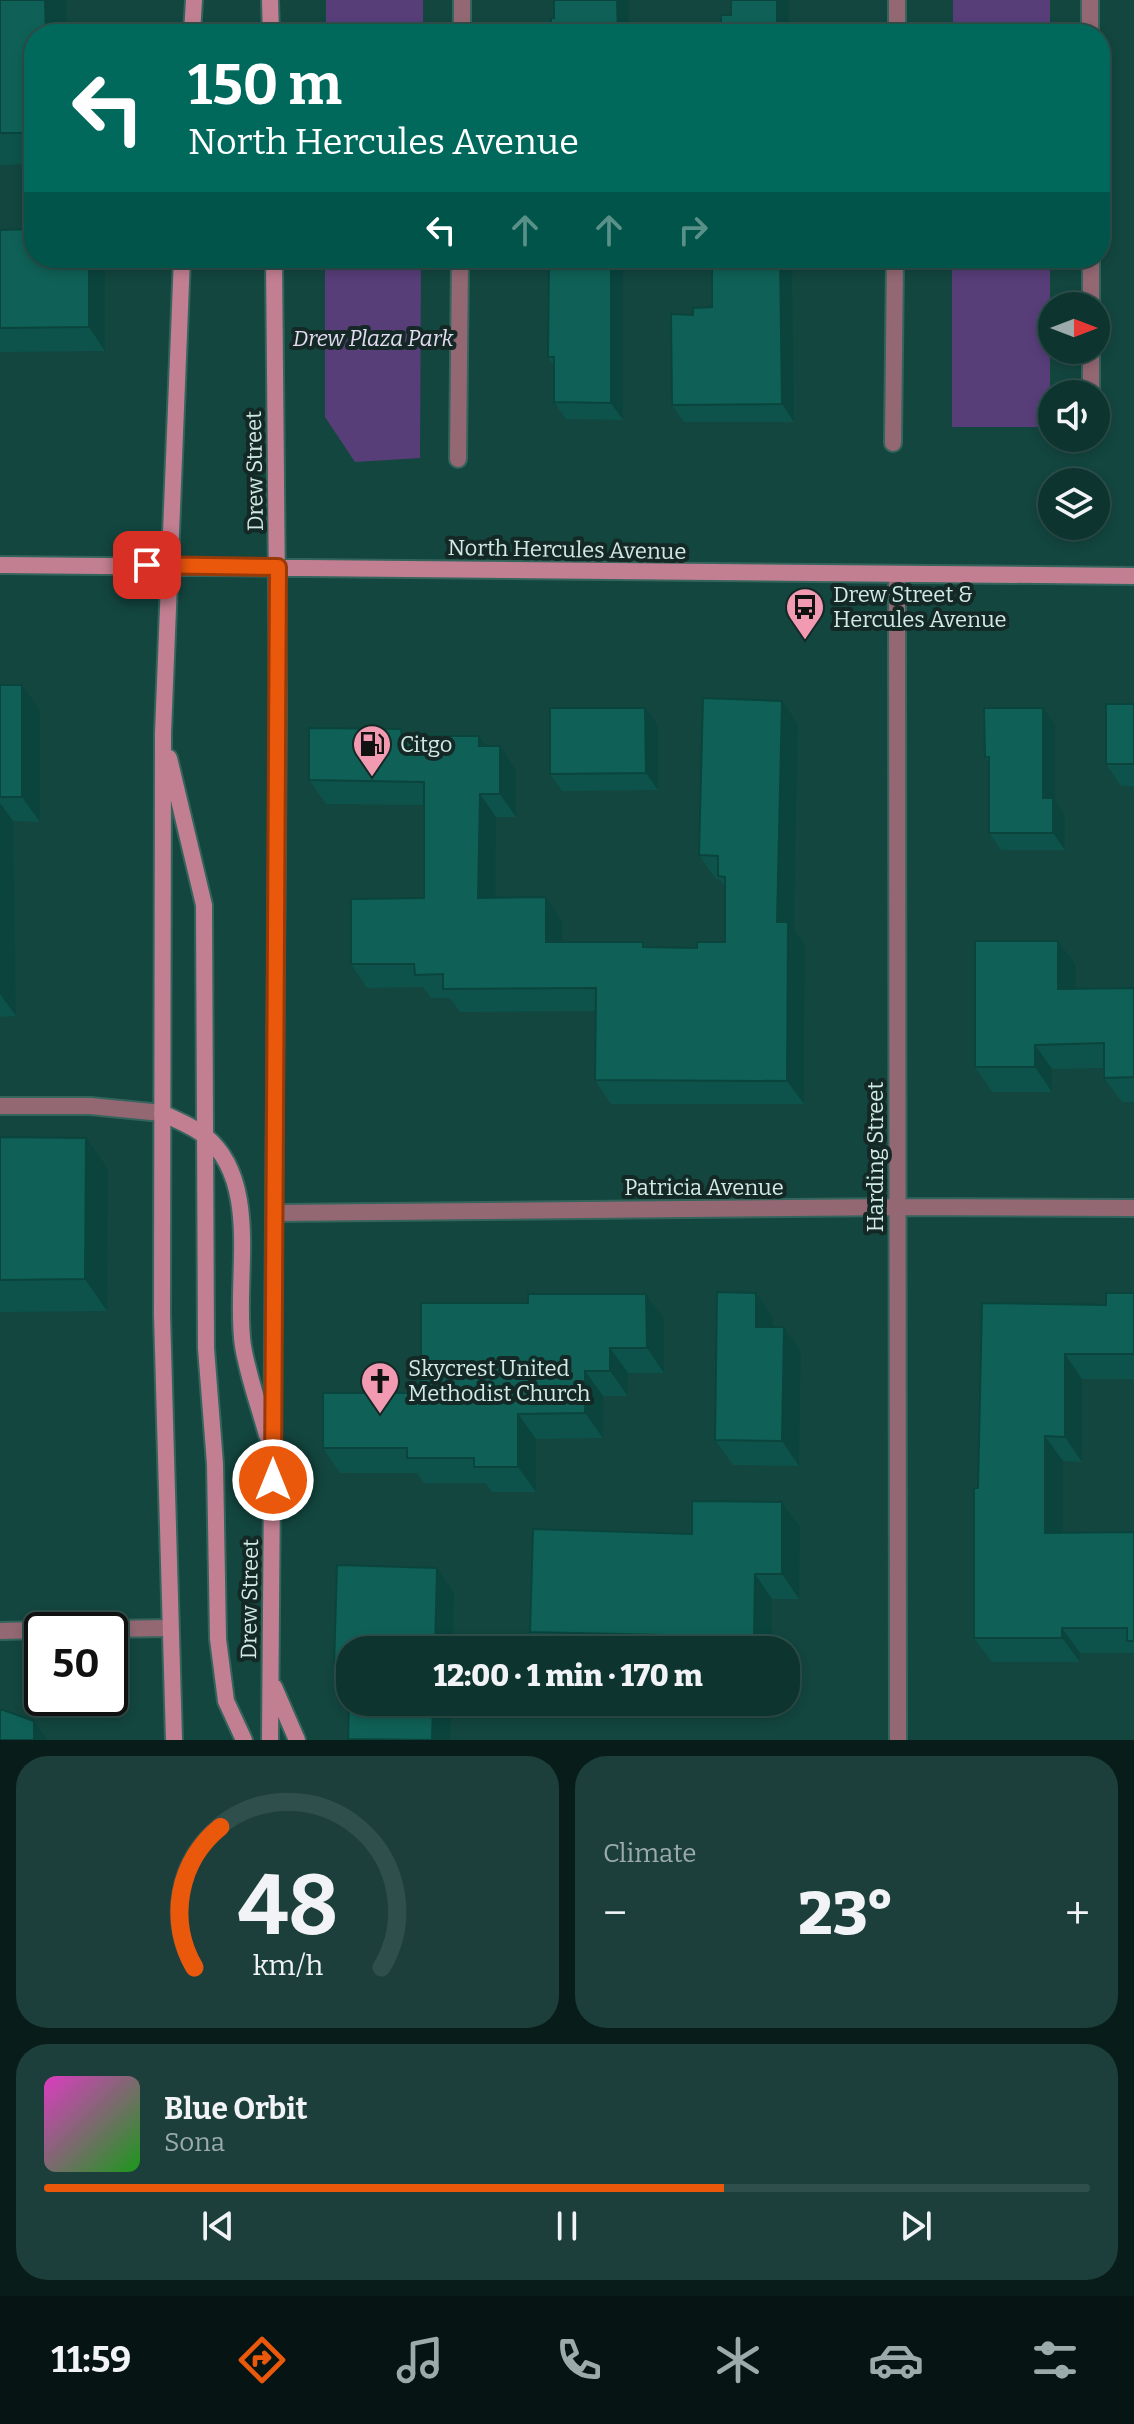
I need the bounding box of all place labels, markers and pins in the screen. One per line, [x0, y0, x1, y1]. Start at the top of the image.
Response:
pin [113, 531, 181, 599]
place label: Drew Street & Hercules Avenue [833, 581, 1007, 633]
bus stop icon: Drew Street & Hercules Avenue [784, 586, 826, 641]
fuel station icon: Citgo [351, 723, 393, 778]
place label: Citgo [400, 731, 452, 758]
place label: Skycrest United Methodist Church [408, 1355, 591, 1407]
church icon: Skycrest United Methodist Church [359, 1360, 401, 1415]

